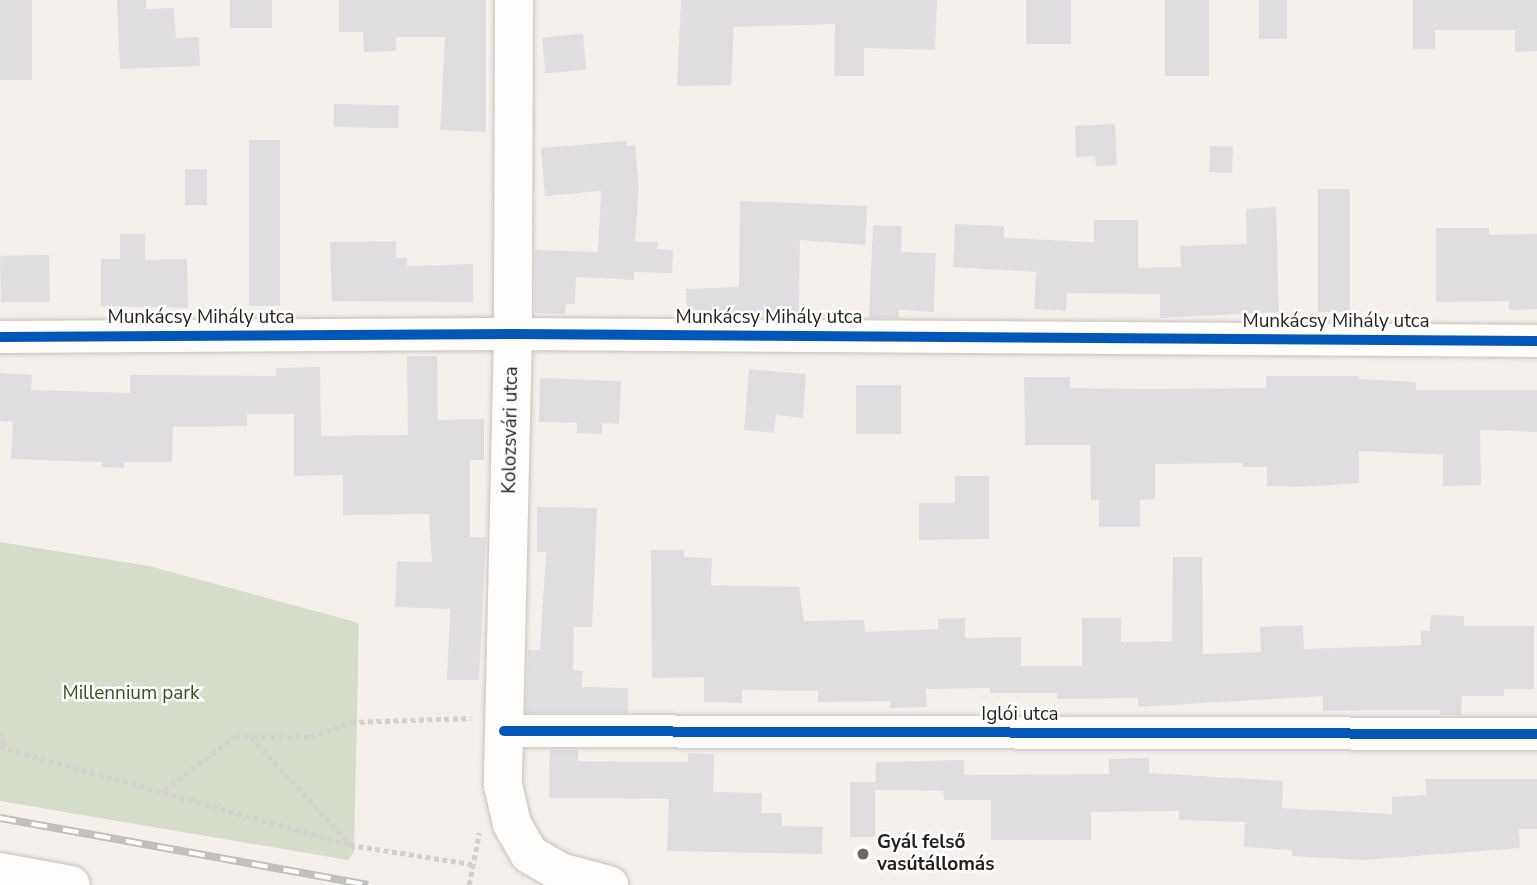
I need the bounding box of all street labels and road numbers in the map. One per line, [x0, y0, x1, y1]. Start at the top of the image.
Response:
street label: Munkácsy Mihály utca [107, 307, 295, 329]
street label: Munkácsy Mihály utca [675, 307, 863, 329]
street label: Munkácsy Mihály utca [1242, 311, 1430, 333]
street label: Kolozsvári utca [498, 366, 524, 494]
street label: Iglói utca [981, 704, 1059, 726]

